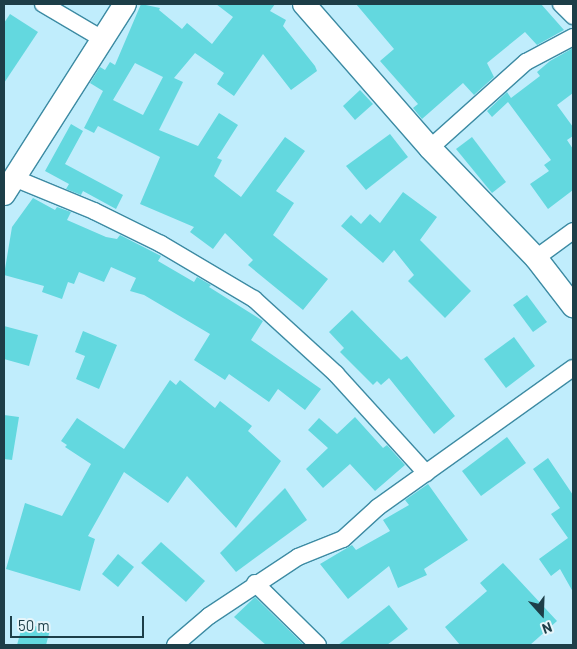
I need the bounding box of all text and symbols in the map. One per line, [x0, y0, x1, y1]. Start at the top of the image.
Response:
north arrow [517, 589, 567, 639]
scale bar [12, 606, 146, 638]
text: 50 m [18, 616, 50, 634]
text: N [540, 619, 555, 638]

